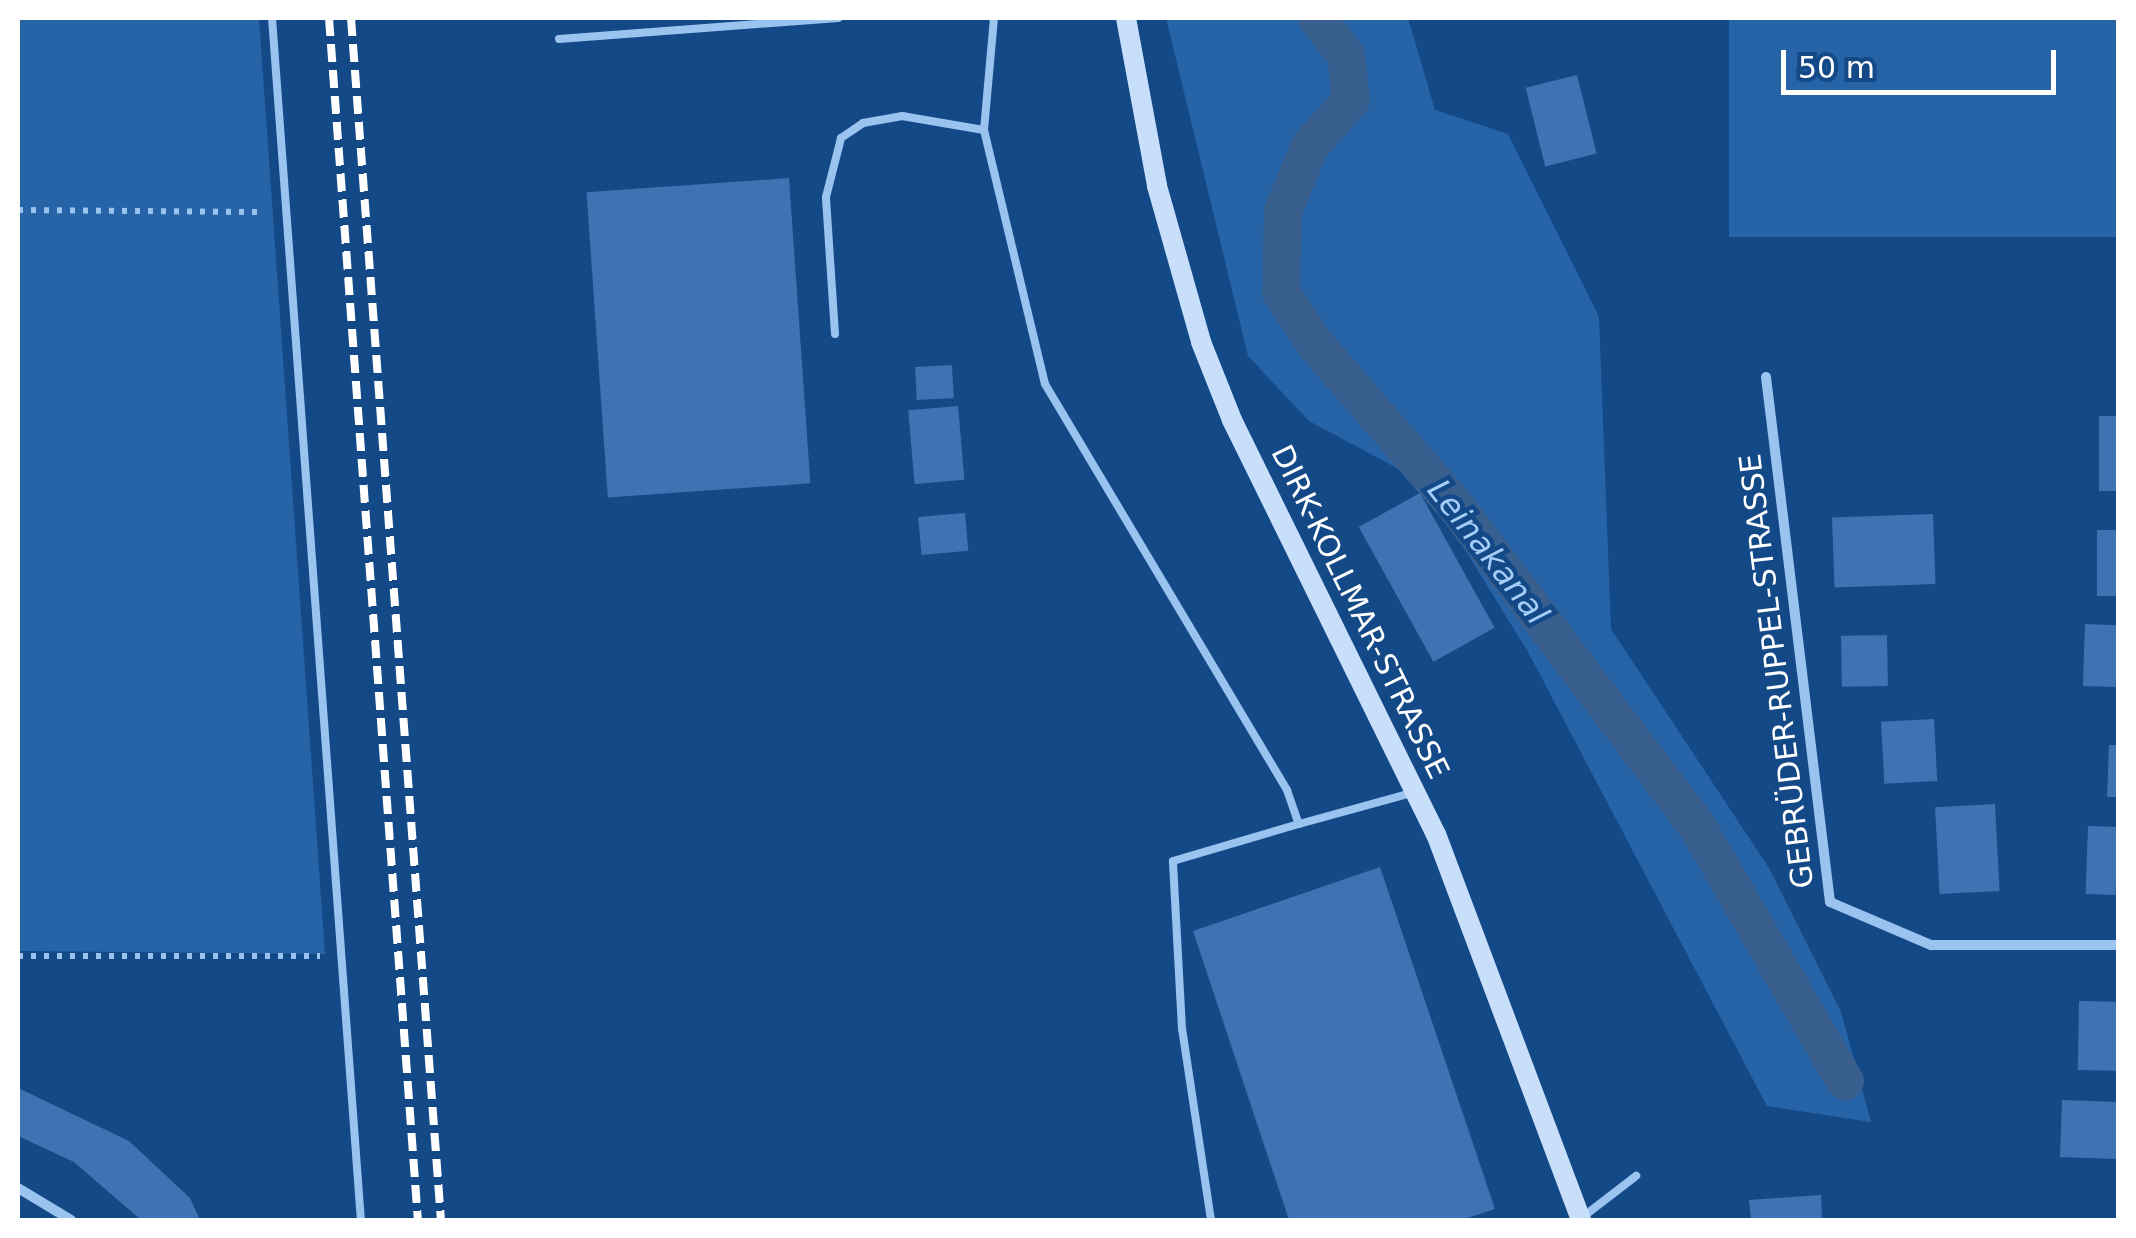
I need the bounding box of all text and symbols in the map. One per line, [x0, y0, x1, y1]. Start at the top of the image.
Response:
scale bar [1786, 30, 2061, 92]
text: 50 m [1798, 50, 1875, 85]
street label: DIRK-KOLLMAR-STRASSE [1263, 439, 1457, 785]
street label: GEBRÜDER-RUPPEL-STRASSE [1732, 452, 1822, 890]
water label: Leinakanal [1420, 472, 1556, 632]

